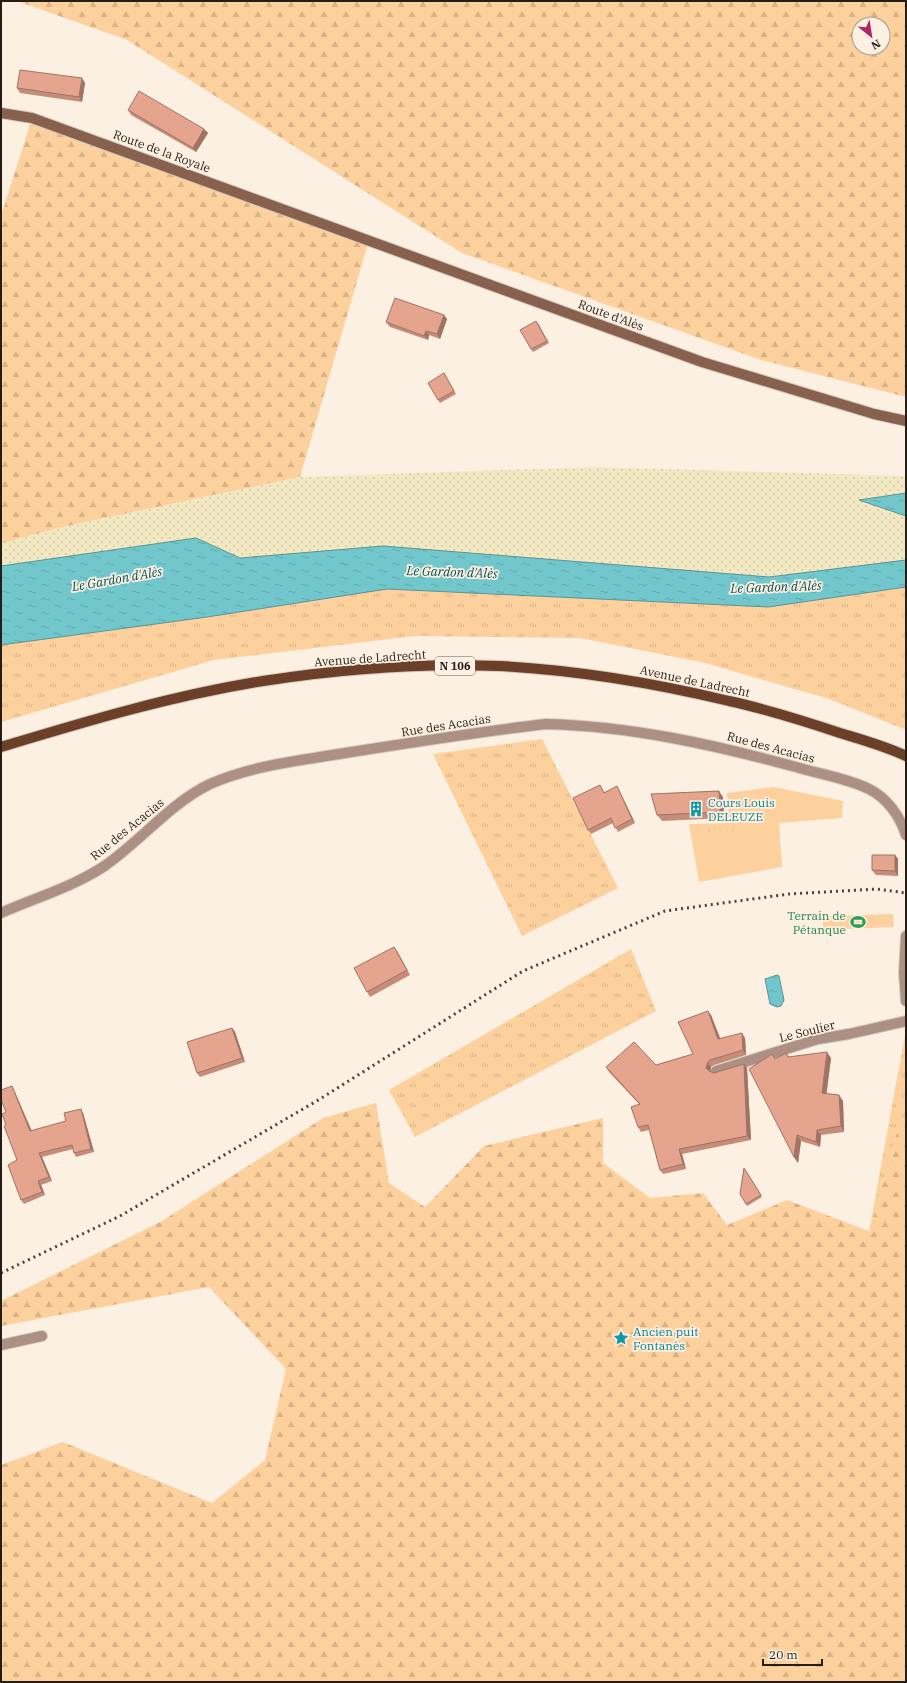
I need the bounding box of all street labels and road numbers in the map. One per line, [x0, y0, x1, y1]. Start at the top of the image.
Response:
street label: Route de la Royale [111, 126, 213, 176]
street label: Route d'Alès [576, 296, 646, 334]
street label: Avenue de Ladrecht [314, 647, 426, 669]
road number: N 106 [435, 657, 475, 675]
street label: Avenue de Ladrecht [639, 662, 751, 700]
street label: Rue des Acacias [400, 711, 492, 739]
street label: Rue des Acacias [725, 728, 817, 766]
street label: Rue des Acacias [87, 795, 167, 863]
street label: Le Soulier [778, 1017, 837, 1045]

